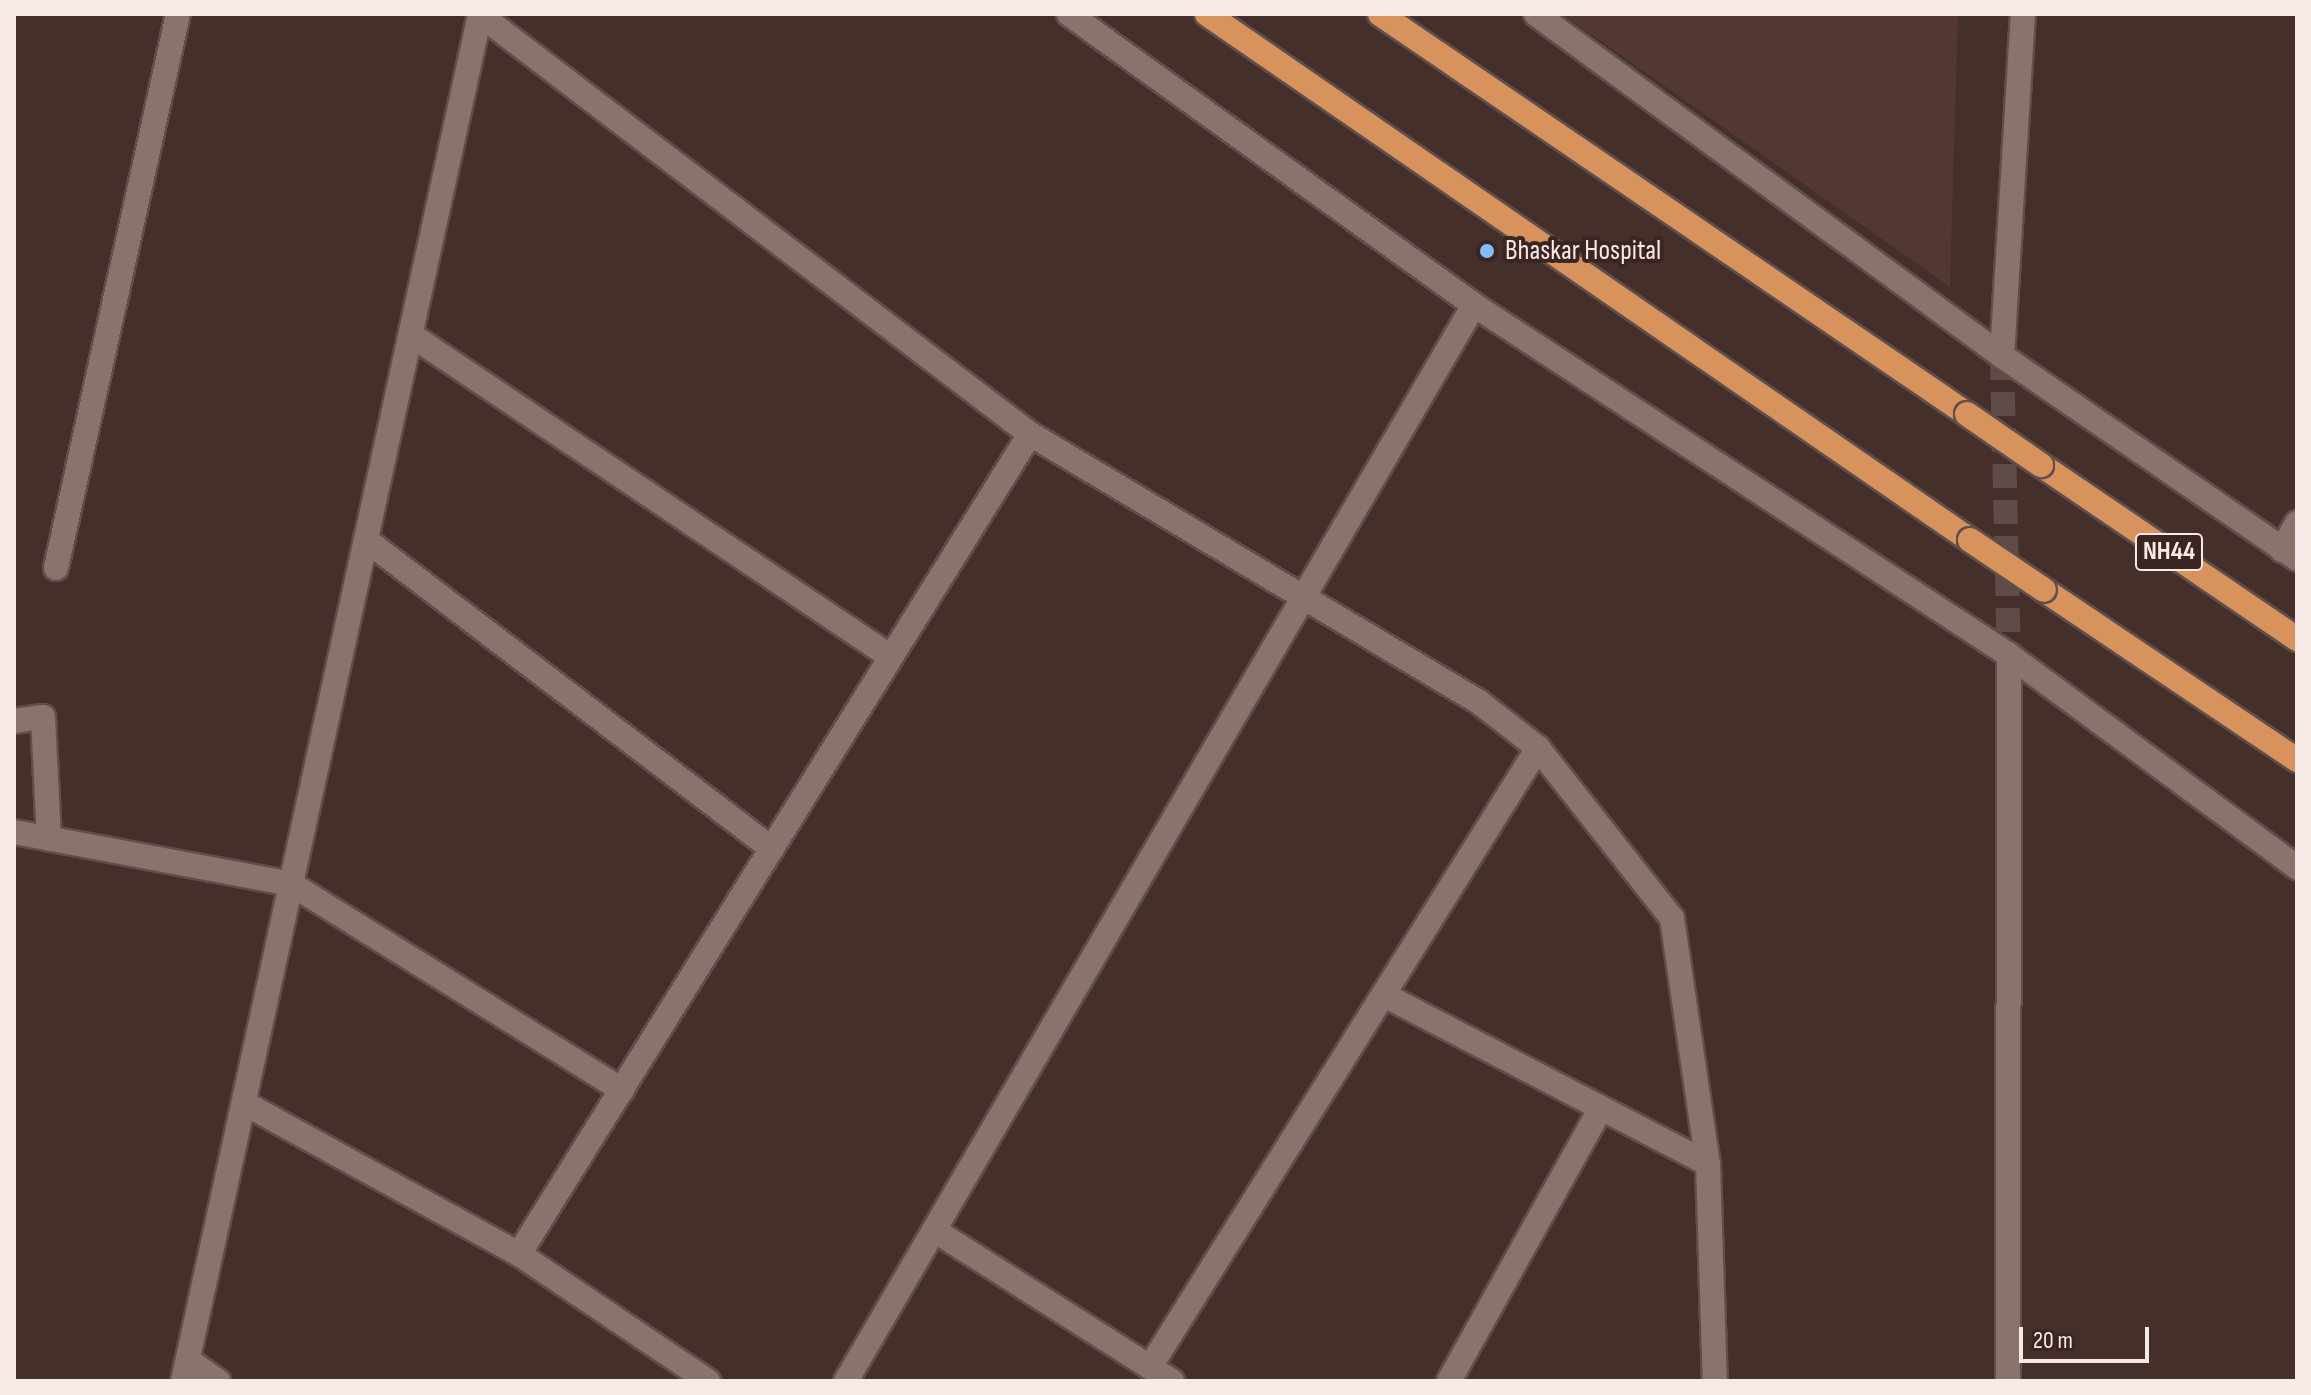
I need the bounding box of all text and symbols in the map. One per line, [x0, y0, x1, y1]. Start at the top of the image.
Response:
place label: Bhaskar Hospital [1505, 234, 1661, 268]
marker: Bhaskar Hospital [1476, 240, 1498, 262]
road number: NH44 [2133, 530, 2205, 574]
scale bar [2023, 1311, 2153, 1361]
text: 20 m [2033, 1326, 2073, 1355]

